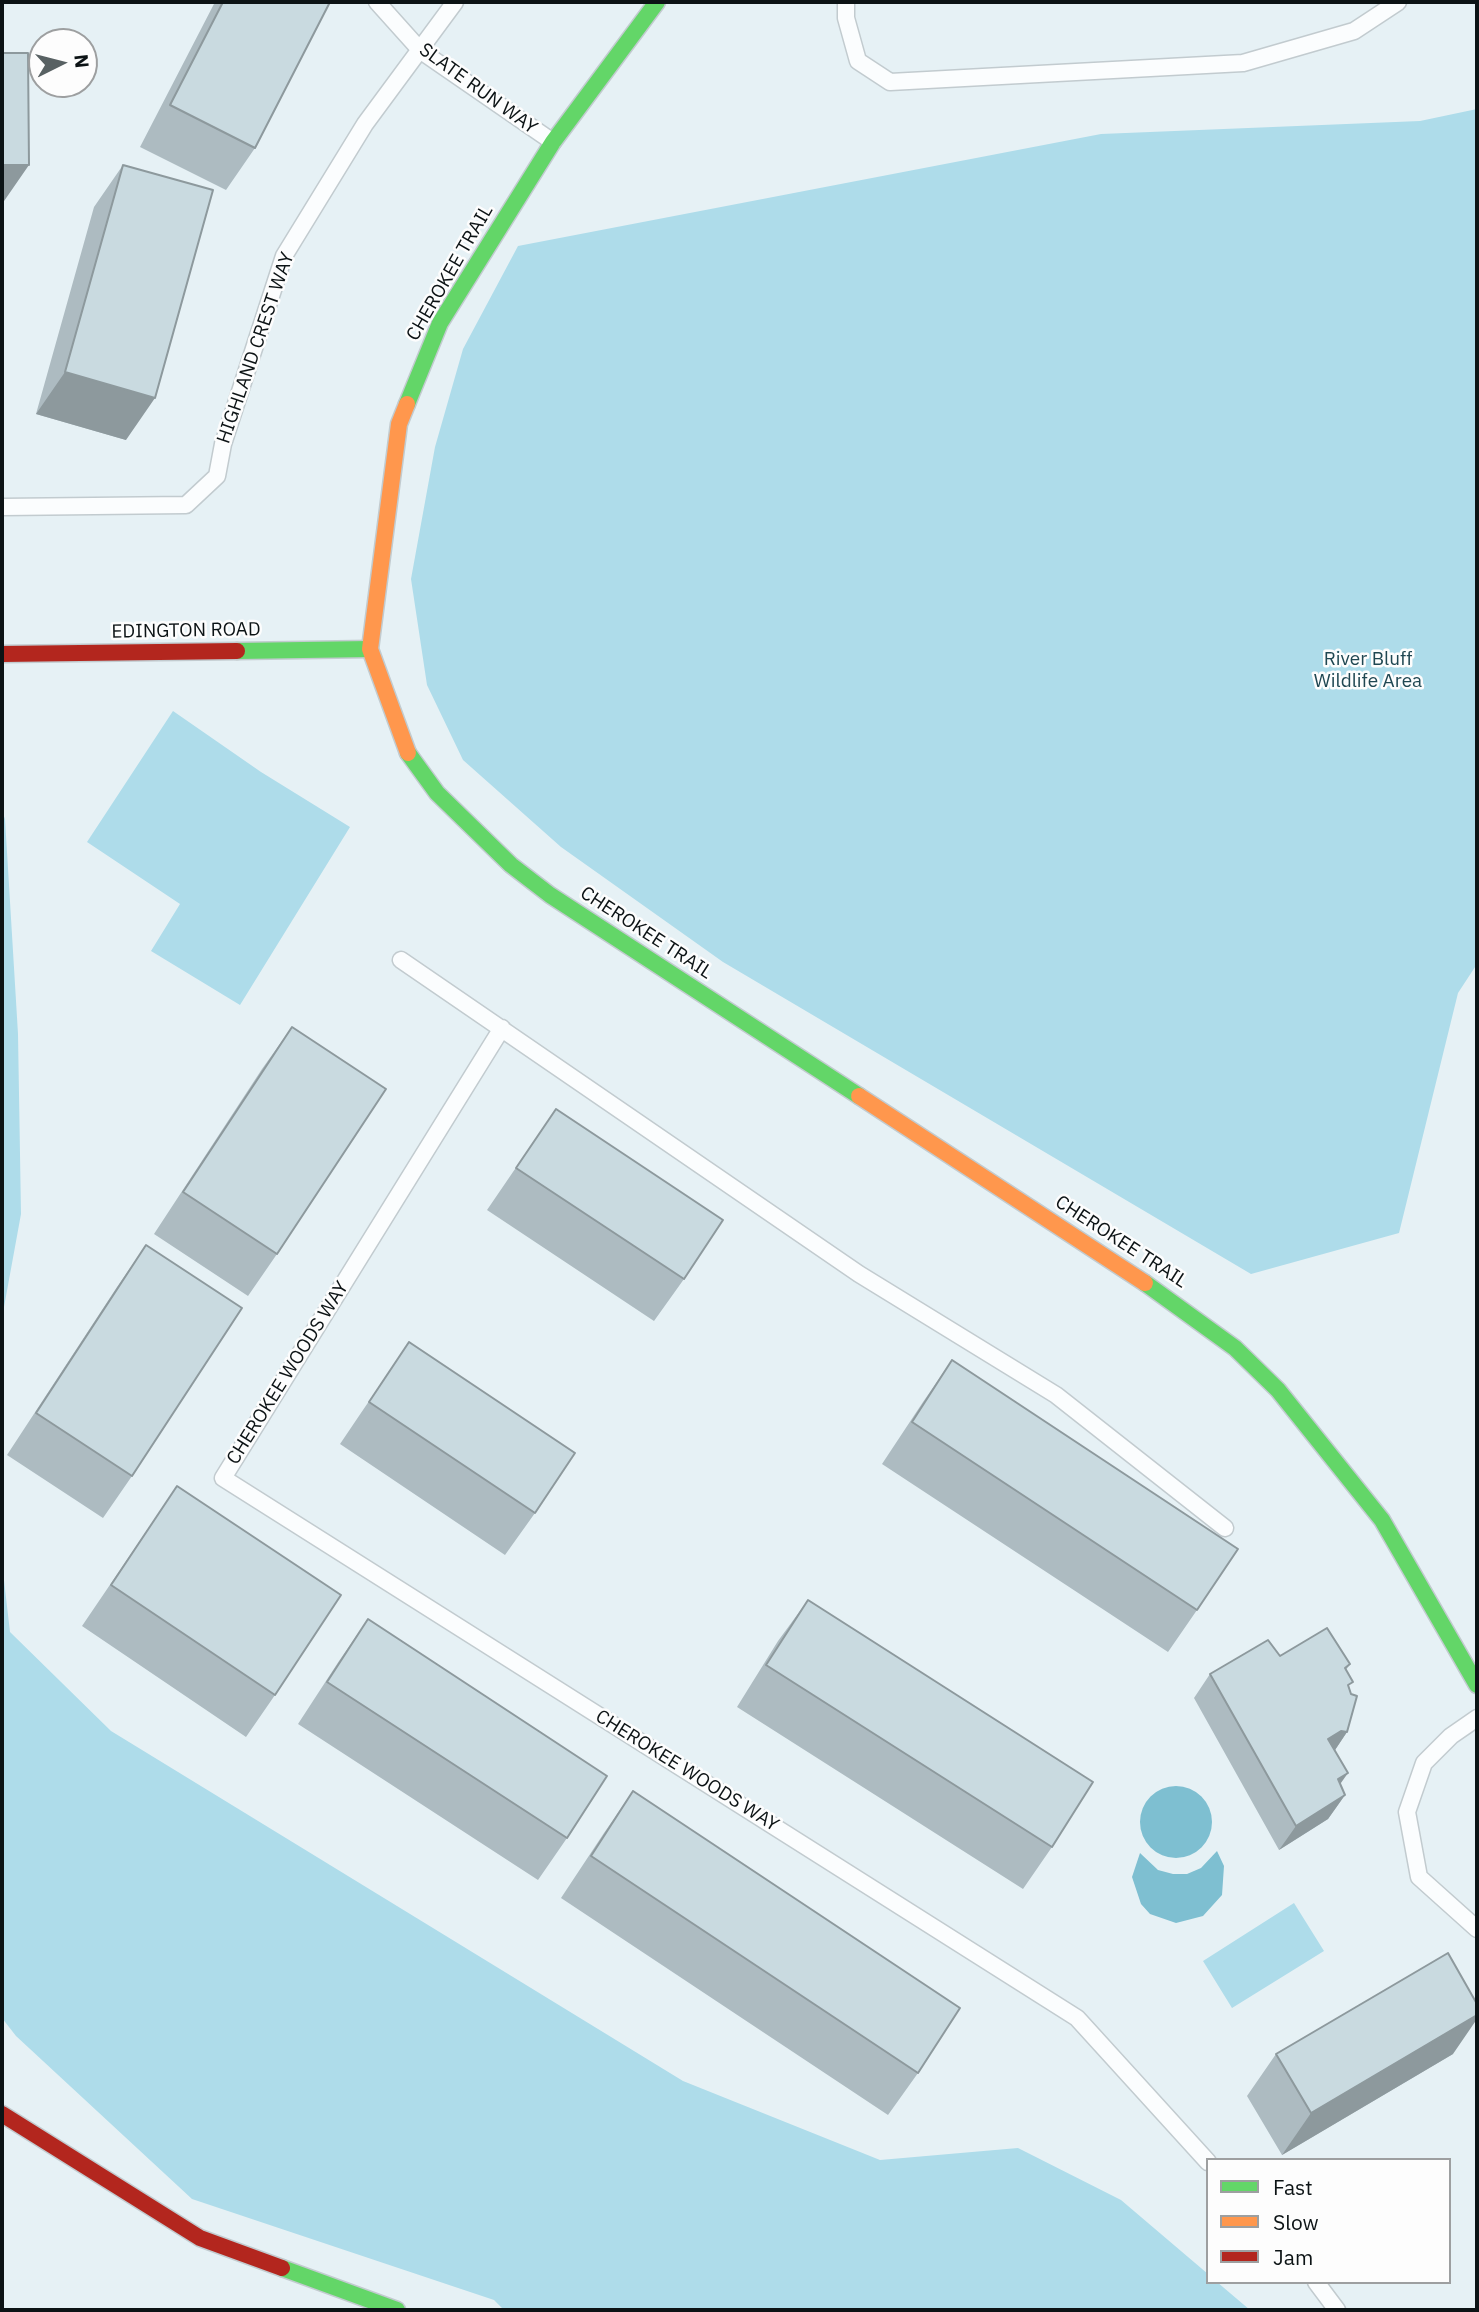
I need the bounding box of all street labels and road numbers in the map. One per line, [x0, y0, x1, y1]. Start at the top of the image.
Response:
street label: SLATE RUN WAY [415, 39, 541, 139]
street label: CHEROKEE TRAIL [402, 201, 498, 345]
street label: HIGHLAND CREST WAY [213, 249, 299, 447]
street label: EDINGTON ROAD [111, 618, 261, 644]
street label: CHEROKEE TRAIL [576, 882, 716, 984]
street label: CHEROKEE TRAIL [1051, 1191, 1191, 1293]
street label: CHEROKEE WOODS WAY [222, 1277, 354, 1469]
street label: CHEROKEE WOODS WAY [591, 1705, 783, 1837]

